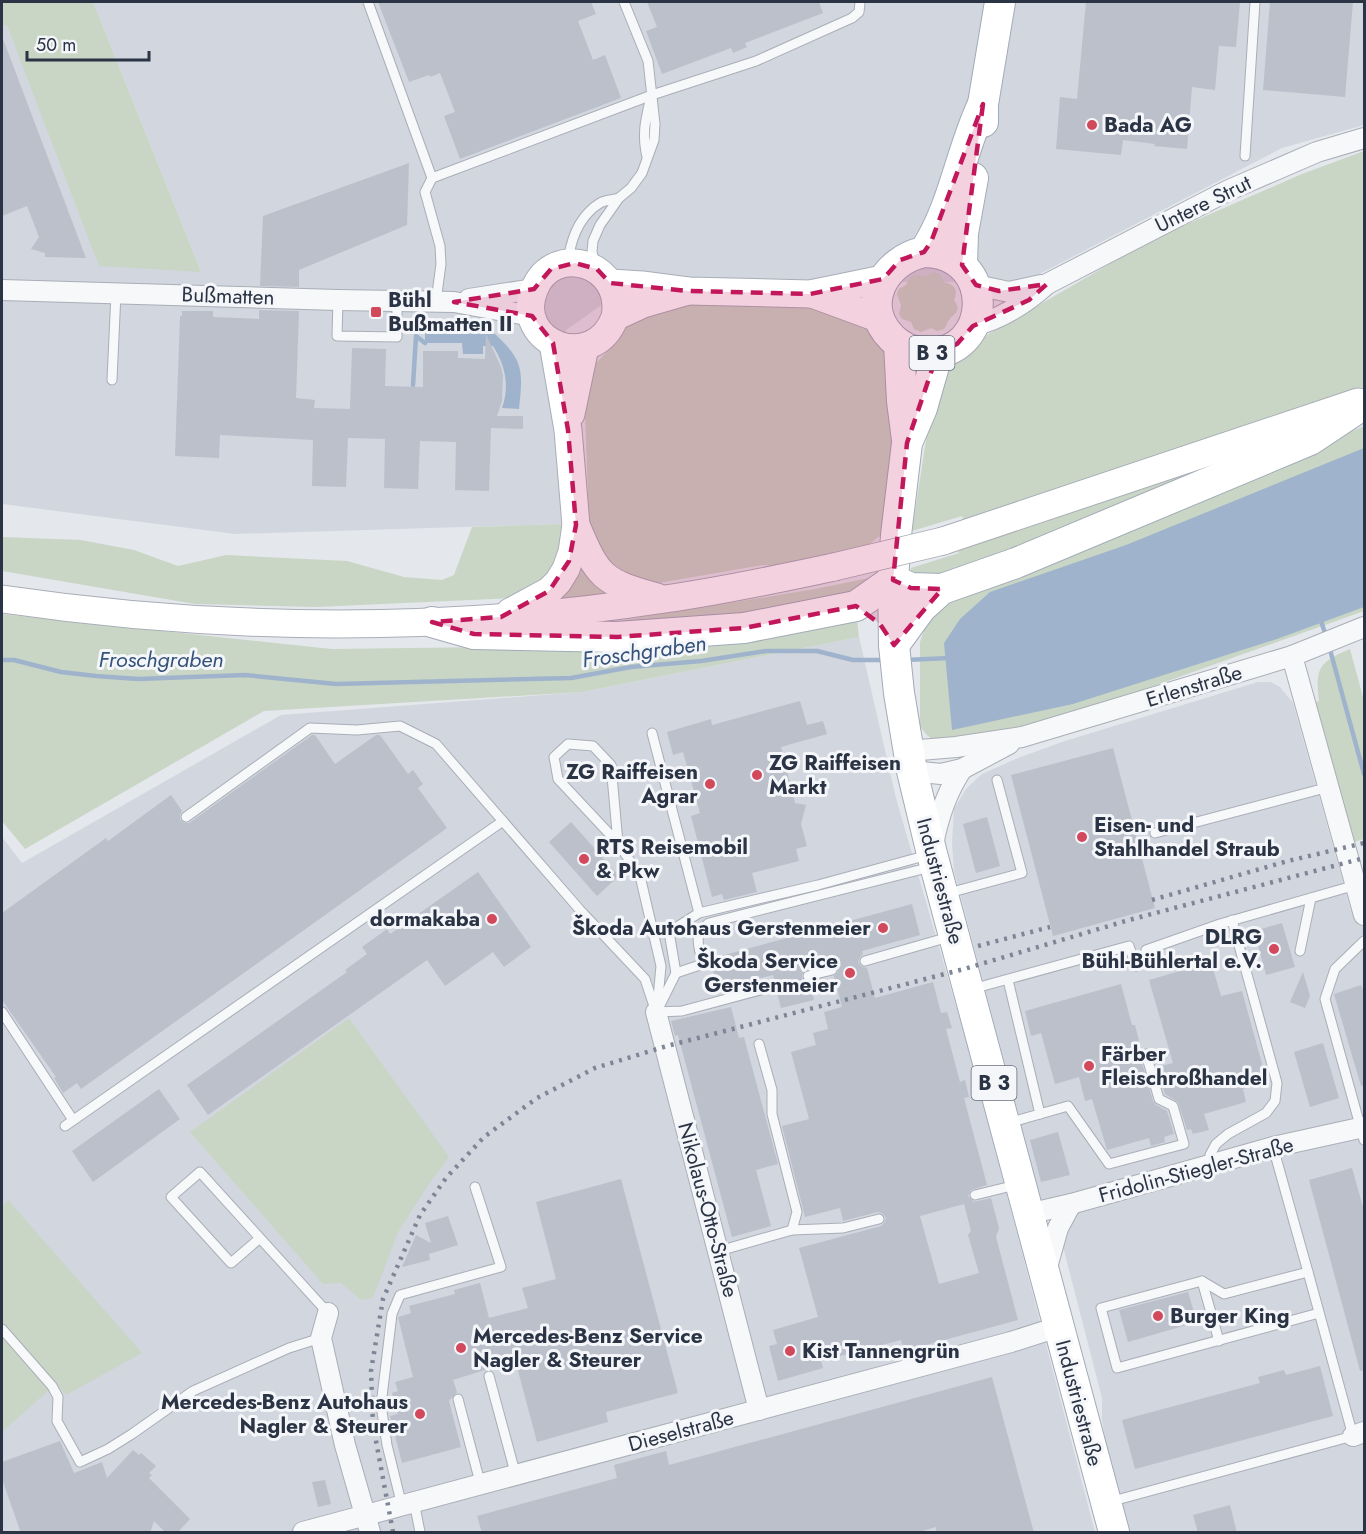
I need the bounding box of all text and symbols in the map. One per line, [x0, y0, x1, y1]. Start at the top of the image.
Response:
scale bar [27, 24, 148, 62]
text: 50 m [36, 32, 76, 58]
place label: Bada AG [1104, 110, 1192, 140]
marker: Bada AG [1085, 118, 1099, 132]
street label: Untere Strut [1150, 168, 1256, 240]
street label: Bußmatten [181, 279, 275, 313]
place label: Bühl Bußmatten II [388, 285, 512, 339]
marker: Bühl Bußmatten II [369, 305, 383, 319]
road number: B 3 [910, 336, 954, 370]
water label: Froschgraben [580, 626, 708, 676]
water label: Froschgraben [99, 643, 223, 675]
street label: Erlenstraße [1142, 657, 1246, 715]
place label: ZG Raiffeisen Markt [769, 748, 901, 802]
place label: ZG Raiffeisen Agrar [566, 757, 698, 811]
marker: ZG Raiffeisen Markt [750, 768, 764, 782]
marker: ZG Raiffeisen Agrar [703, 777, 717, 791]
place label: Eisen- und Stahlhandel Straub [1094, 810, 1280, 864]
street label: Industriestraße [909, 815, 971, 948]
marker: Eisen- und Stahlhandel Straub [1075, 830, 1089, 844]
place label: RTS Reisemobil & Pkw [596, 832, 748, 886]
marker: RTS Reisemobil & Pkw [577, 852, 591, 866]
place label: dormakaba [370, 904, 480, 934]
marker: dormakaba [485, 912, 499, 926]
place label: Škoda Autohaus Gerstenmeier [572, 913, 871, 943]
marker: Škoda Autohaus Gerstenmeier [876, 921, 890, 935]
place label: DLRG Bühl-Bühlertal e.V. [1082, 922, 1262, 976]
marker: DLRG Bühl-Bühlertal e.V. [1267, 942, 1281, 956]
place label: Škoda Service Gerstenmeier [696, 946, 838, 1000]
marker: Škoda Service Gerstenmeier [843, 966, 857, 980]
place label: Färber Fleischroßhandel [1101, 1039, 1267, 1093]
marker: Färber Fleischroßhandel [1082, 1059, 1096, 1073]
road number: B 3 [972, 1066, 1016, 1100]
street label: Nikolaus-Otto-Straße [670, 1119, 746, 1301]
street label: Fridolin-Stiegler-Straße [1095, 1130, 1297, 1210]
place label: Burger King [1170, 1301, 1289, 1331]
marker: Burger King [1151, 1309, 1165, 1323]
place label: Mercedes-Benz Service Nagler & Steurer [473, 1321, 703, 1375]
place label: Kist Tannengrün [802, 1336, 960, 1366]
street label: Industriestraße [1048, 1337, 1110, 1470]
marker: Mercedes-Benz Service Nagler & Steurer [454, 1341, 468, 1355]
marker: Kist Tannengrün [783, 1344, 797, 1358]
place label: Mercedes-Benz Autohaus Nagler & Steurer [161, 1387, 408, 1441]
street label: Dieselstraße [625, 1402, 737, 1459]
marker: Mercedes-Benz Autohaus Nagler & Steurer [413, 1407, 427, 1421]

